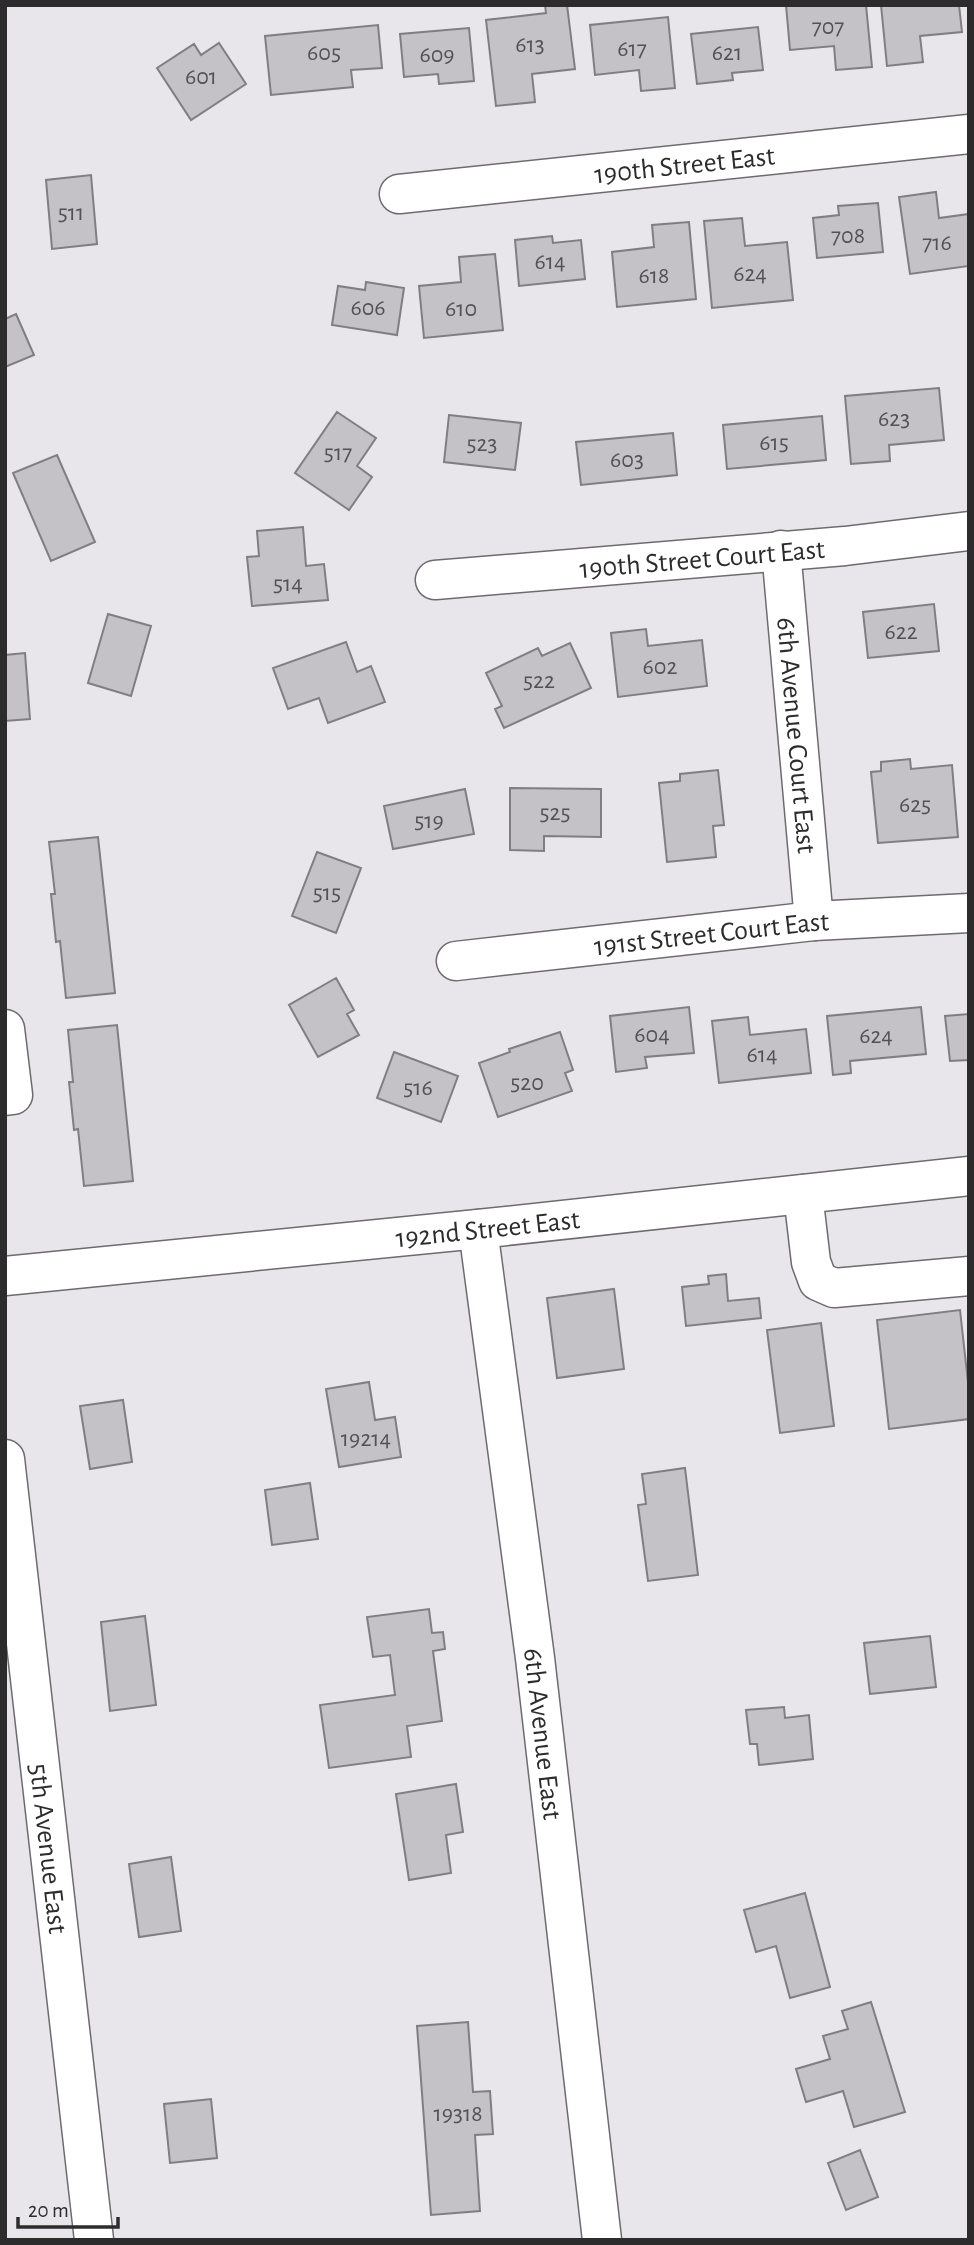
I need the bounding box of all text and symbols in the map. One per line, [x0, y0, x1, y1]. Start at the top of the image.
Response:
house number: 707 [812, 15, 844, 39]
house number: 613 [515, 33, 545, 57]
house number: 617 [617, 37, 647, 61]
house number: 605 [307, 41, 341, 65]
house number: 621 [712, 41, 742, 65]
house number: 609 [419, 43, 455, 67]
house number: 601 [185, 65, 217, 89]
street label: 190th Street East [593, 143, 776, 189]
house number: 511 [58, 201, 84, 225]
house number: 708 [831, 224, 865, 248]
house number: 716 [922, 231, 952, 255]
house number: 614 [534, 250, 566, 274]
house number: 624 [733, 262, 767, 286]
house number: 618 [639, 264, 669, 288]
house number: 606 [350, 296, 386, 320]
house number: 610 [445, 297, 477, 321]
house number: 623 [878, 407, 910, 431]
house number: 615 [759, 431, 789, 455]
house number: 523 [467, 432, 497, 456]
house number: 517 [324, 441, 352, 465]
house number: 603 [610, 448, 644, 472]
street label: 190th Street Court East [579, 536, 826, 584]
house number: 514 [273, 572, 303, 596]
street label: 6th Avenue Court East [771, 616, 820, 855]
house number: 622 [884, 620, 918, 644]
house number: 602 [643, 655, 678, 679]
house number: 522 [523, 669, 555, 693]
house number: 625 [899, 793, 931, 817]
house number: 525 [540, 801, 570, 825]
house number: 519 [414, 809, 444, 833]
house number: 515 [313, 881, 341, 905]
street label: 191st Street Court East [593, 908, 830, 961]
house number: 604 [634, 1023, 670, 1047]
house number: 624 [859, 1024, 893, 1048]
house number: 614 [746, 1043, 778, 1067]
house number: 520 [510, 1071, 544, 1095]
house number: 516 [403, 1076, 433, 1100]
street label: 192nd Street East [394, 1206, 581, 1253]
house number: 19214 [341, 1427, 391, 1451]
street label: 6th Avenue East [518, 1646, 566, 1821]
street label: 5th Avenue East [24, 1762, 71, 1935]
house number: 19318 [433, 2102, 483, 2126]
scale bar [18, 2186, 117, 2230]
text: 20 m [28, 2200, 69, 2221]

